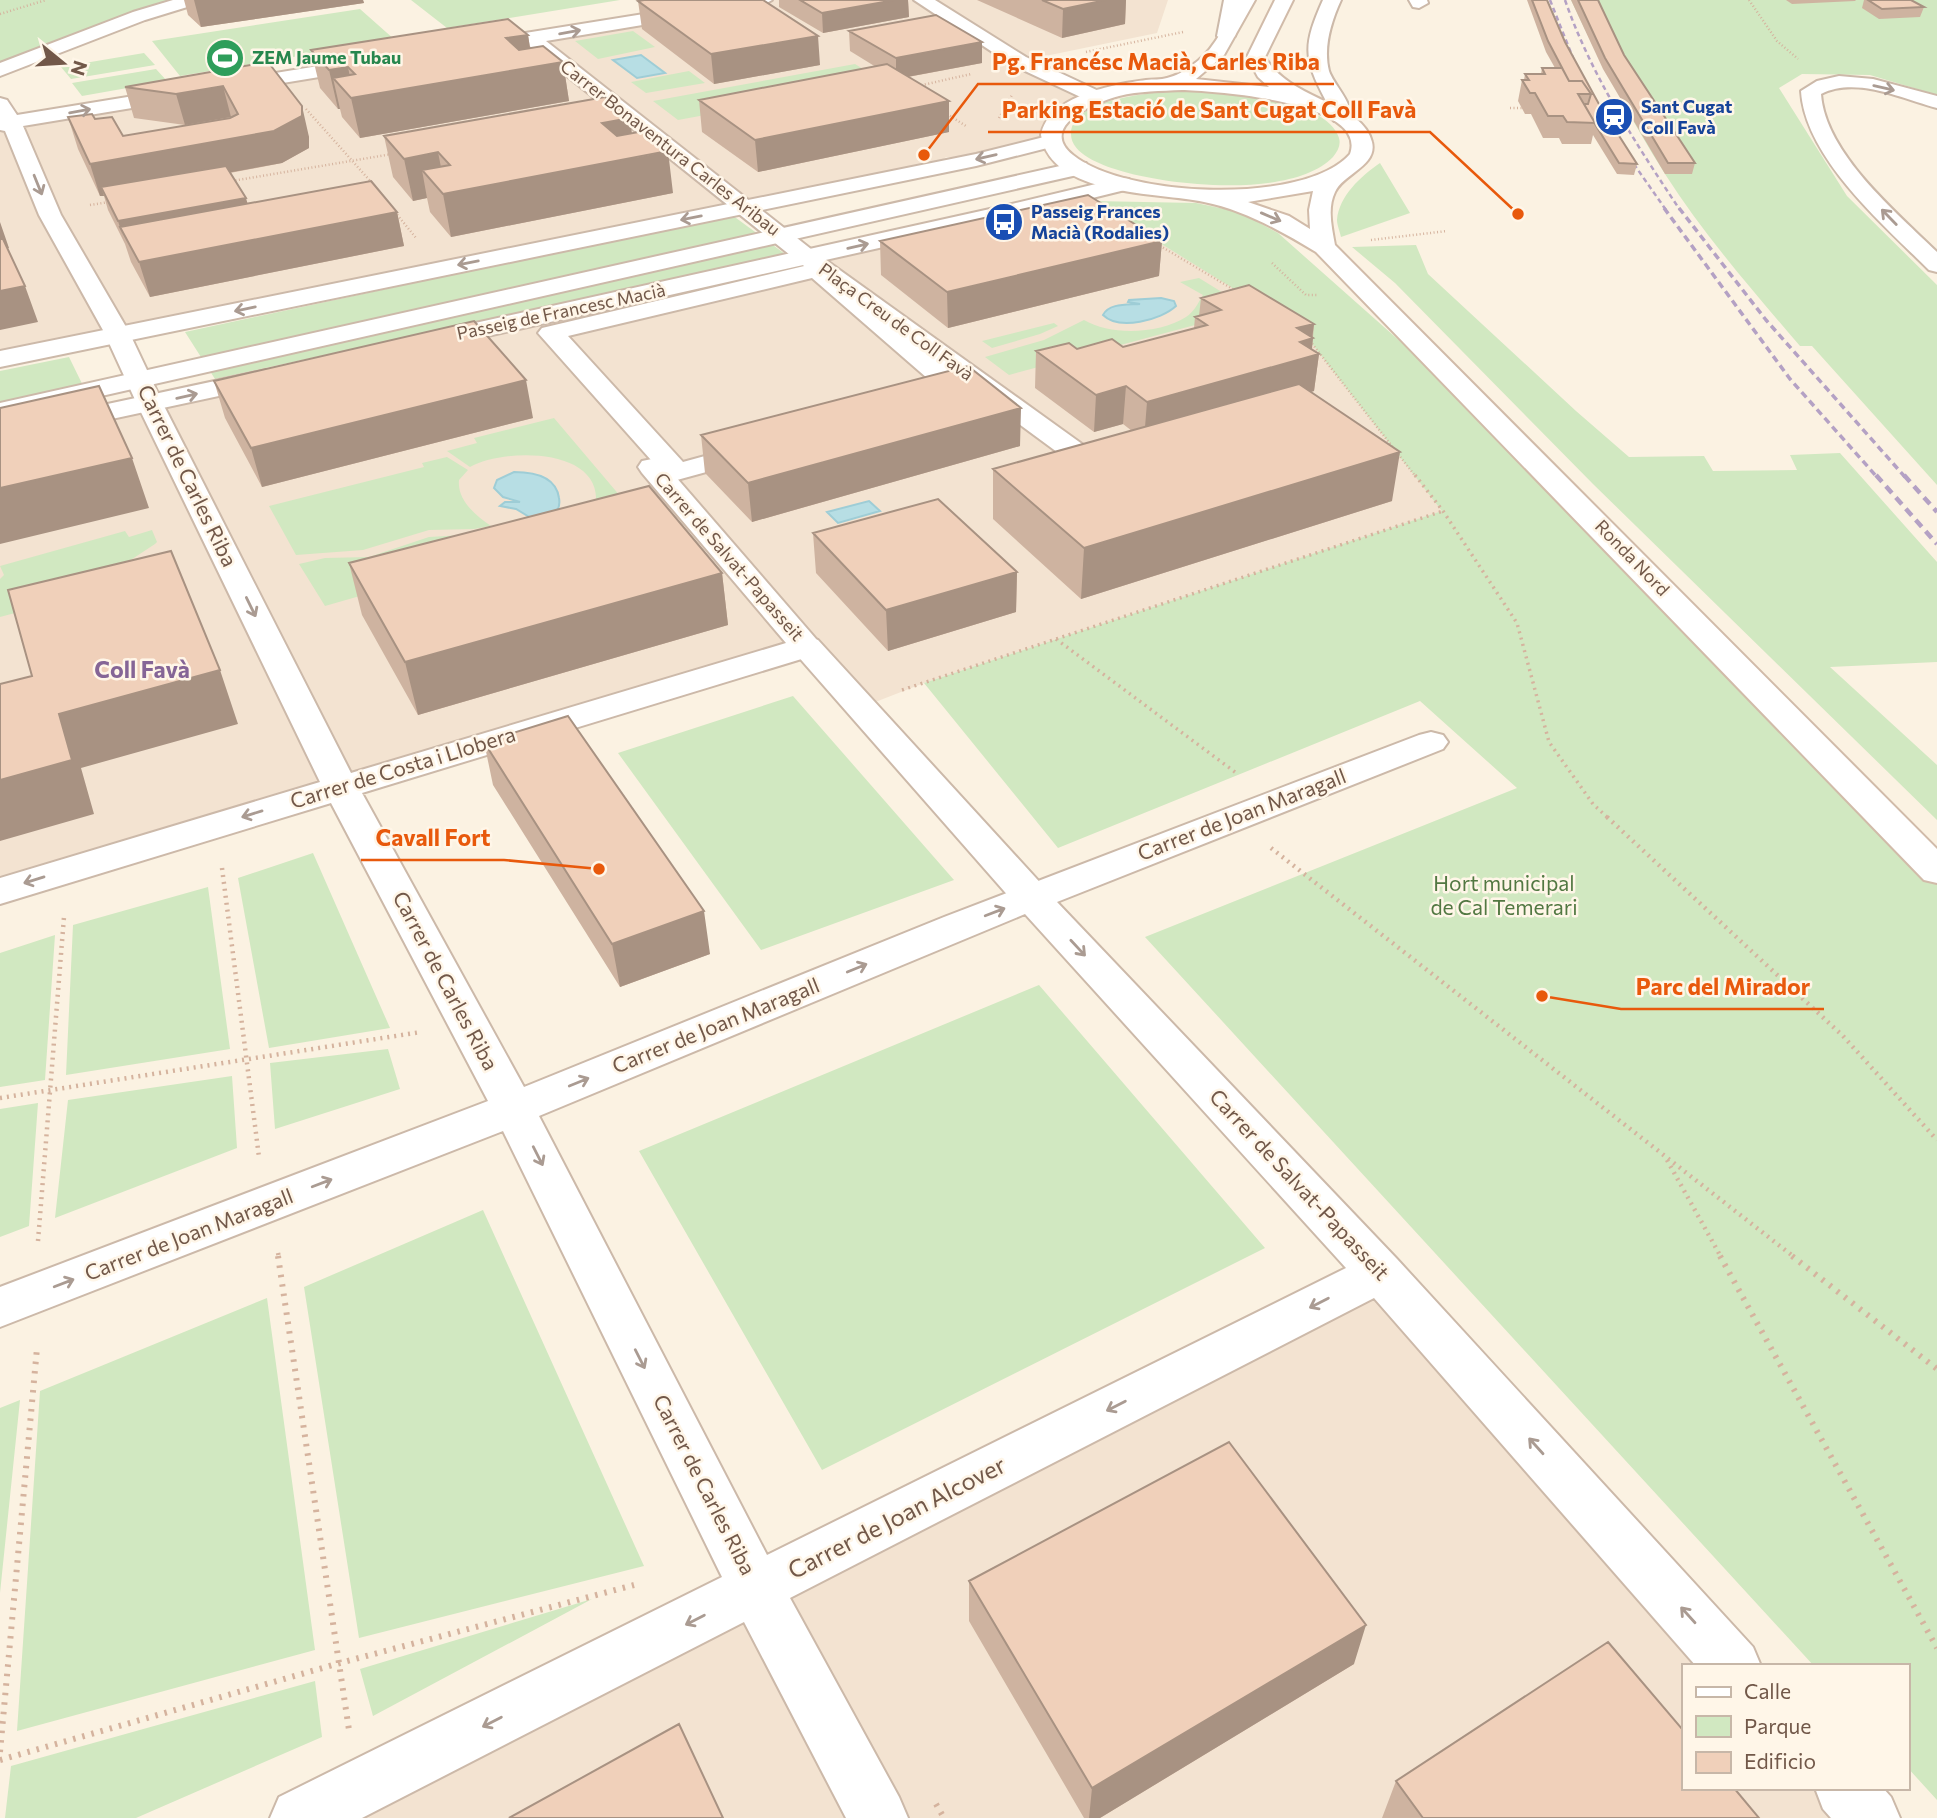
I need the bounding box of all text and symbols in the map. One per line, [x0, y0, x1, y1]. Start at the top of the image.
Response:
one-way arrow [558, 25, 581, 38]
north arrow [28, 28, 98, 98]
sports icon: ZEM Jaume Tubau [204, 37, 246, 79]
callout: Pg. Francésc Macià, Carles Riba [978, 40, 1334, 84]
place label: ZEM Jaume Tubau [252, 46, 401, 68]
text: Pg. Francésc Macià, Carles Riba [992, 47, 1320, 75]
street label: Carrer Bonaventura Carles Aribau [556, 55, 785, 240]
text: N [67, 58, 93, 79]
one-way arrow [1872, 81, 1895, 95]
callout: Parking Estació de Sant Cugat Coll Favà [988, 88, 1430, 132]
text: Parking Estació de Sant Cugat Coll Favà [1002, 95, 1416, 123]
place label: Sant Cugat Coll Favà [1641, 95, 1733, 138]
station icon: Sant Cugat Coll Favà [1593, 96, 1635, 138]
one-way arrow [68, 104, 90, 117]
one-way arrow [975, 151, 998, 165]
one-way arrow [32, 174, 45, 196]
place label: Passeig Frances Macià (Rodalies) [1031, 200, 1169, 243]
bus stop icon: Passeig Frances Macià (Rodalies) [983, 201, 1025, 243]
one-way arrow [1881, 208, 1898, 225]
one-way arrow [680, 211, 703, 225]
one-way arrow [1259, 211, 1281, 224]
one-way arrow [846, 239, 869, 253]
one-way arrow [457, 257, 480, 271]
street label: Plaça Creu de Coll Favà [815, 258, 978, 385]
street label: Passeig de Francesc Macià [454, 278, 667, 344]
one-way arrow [234, 303, 257, 317]
street label: Carrer de Carles Riba [133, 380, 243, 570]
one-way arrow [175, 389, 198, 402]
street label: Carrer de Salvat-Papasseit [651, 468, 809, 645]
street label: Ronda Nord [1591, 515, 1674, 600]
one-way arrow [244, 596, 258, 617]
district label: Coll Favà [94, 655, 190, 683]
street label: Carrer de Costa i Llobera [287, 720, 518, 813]
street label: Carrer de Joan Maragall [1134, 762, 1349, 865]
one-way arrow [241, 808, 263, 821]
callout: Cavall Fort [361, 816, 504, 860]
text: Cavall Fort [376, 823, 491, 851]
park label: Hort municipal de Cal Temerari [1430, 870, 1578, 919]
one-way arrow [23, 875, 45, 888]
street label: Carrer de Carles Riba [389, 887, 504, 1074]
one-way arrow [984, 904, 1005, 917]
one-way arrow [1070, 939, 1086, 957]
one-way arrow [846, 960, 868, 973]
callout: Parc del Mirador [1621, 965, 1824, 1009]
street label: Carrer de Joan Maragall [608, 972, 823, 1078]
text: Parc del Mirador [1636, 972, 1811, 1000]
one-way arrow [568, 1075, 589, 1088]
street label: Carrer de Salvat-Papasseit [1205, 1083, 1395, 1285]
one-way arrow [531, 1145, 545, 1166]
one-way arrow [310, 1176, 332, 1189]
street label: Carrer de Joan Maragall [81, 1182, 296, 1285]
one-way arrow [52, 1275, 74, 1288]
one-way arrow [1309, 1297, 1330, 1311]
one-way arrow [633, 1348, 647, 1369]
street label: Carrer de Carles Riba [649, 1390, 762, 1579]
one-way arrow [1107, 1400, 1127, 1414]
one-way arrow [1528, 1437, 1544, 1455]
street label: Carrer de Joan Alcover [783, 1449, 1010, 1584]
one-way arrow [1680, 1606, 1696, 1624]
one-way arrow [685, 1613, 706, 1627]
legend [1682, 1664, 1909, 1790]
text: Calle [1744, 1678, 1791, 1703]
text: Parque [1744, 1713, 1811, 1738]
one-way arrow [482, 1715, 503, 1729]
text: Edificio [1744, 1748, 1816, 1773]

